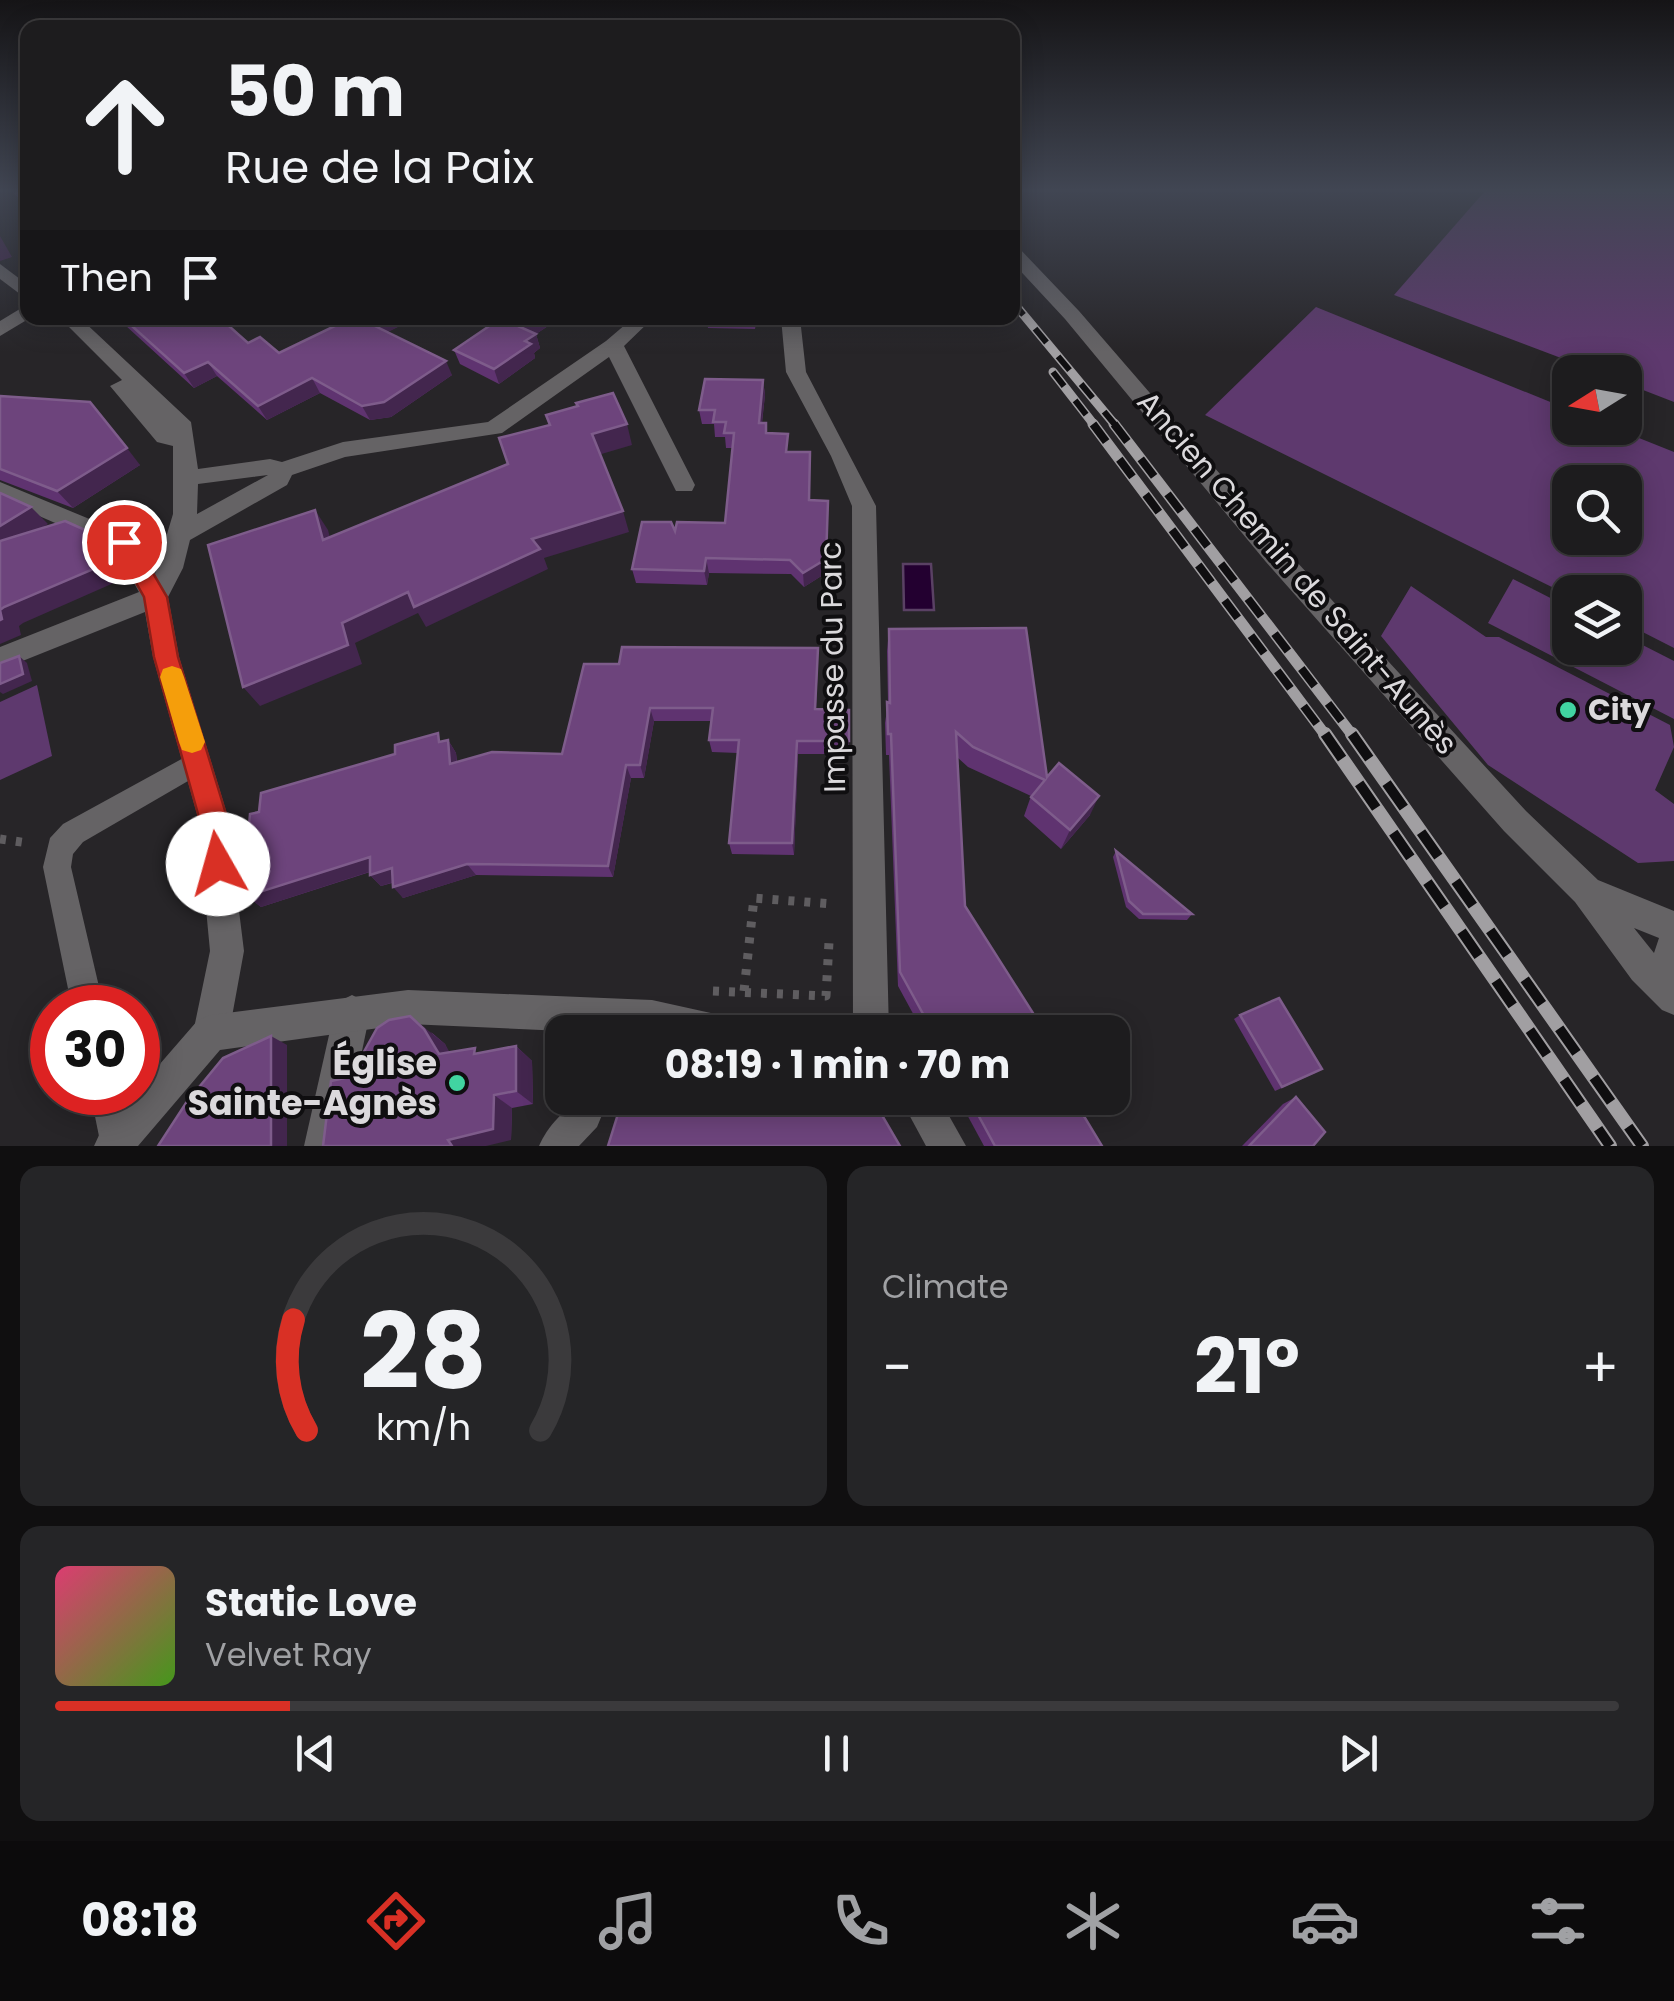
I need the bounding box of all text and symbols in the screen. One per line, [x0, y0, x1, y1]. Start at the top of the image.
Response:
text: 50 m [225, 42, 405, 141]
icon: ahead [60, 60, 190, 190]
text: Rue de la Paix [225, 136, 534, 199]
icon: arrive [173, 250, 228, 305]
text: Then [60, 251, 153, 304]
north arrow [1552, 355, 1642, 445]
map controls [1552, 355, 1642, 665]
street label: Ancien Chemin de Saint-Aunès [1127, 382, 1467, 764]
button: search [1552, 465, 1642, 555]
pin [82, 500, 167, 585]
icon: arrive [97, 515, 152, 570]
street label: Impasse du Parc [809, 541, 856, 793]
button: layers [1552, 575, 1642, 665]
place label: City [1588, 688, 1651, 731]
marker: City [1557, 699, 1579, 721]
position arrow [166, 812, 270, 916]
speed limit sign: 30 [30, 985, 160, 1115]
place label: Église Sainte-Agnès [187, 1038, 437, 1127]
text: 08:19 · 1 min · 70 m [665, 1038, 1010, 1091]
marker: Église Sainte-Agnès [446, 1072, 468, 1094]
text: Climate [882, 1264, 1009, 1309]
text: 28 [360, 1279, 487, 1424]
text: 21° [1194, 1314, 1300, 1419]
text: − [882, 1329, 912, 1406]
text: + [1581, 1329, 1619, 1406]
text: km/h [376, 1402, 471, 1453]
text: Static Love [205, 1576, 417, 1629]
text: Velvet Ray [205, 1632, 371, 1677]
icon: previous [288, 1726, 343, 1781]
icon: pause [809, 1726, 864, 1781]
icon: next [1331, 1726, 1386, 1781]
icon: directions [361, 1886, 431, 1956]
icon: music [593, 1886, 663, 1956]
icon: phone [826, 1886, 896, 1956]
icon: climate [1058, 1886, 1128, 1956]
icon: car [1290, 1886, 1360, 1956]
icon: filters [1523, 1886, 1593, 1956]
text: 08:18 [81, 1889, 199, 1952]

